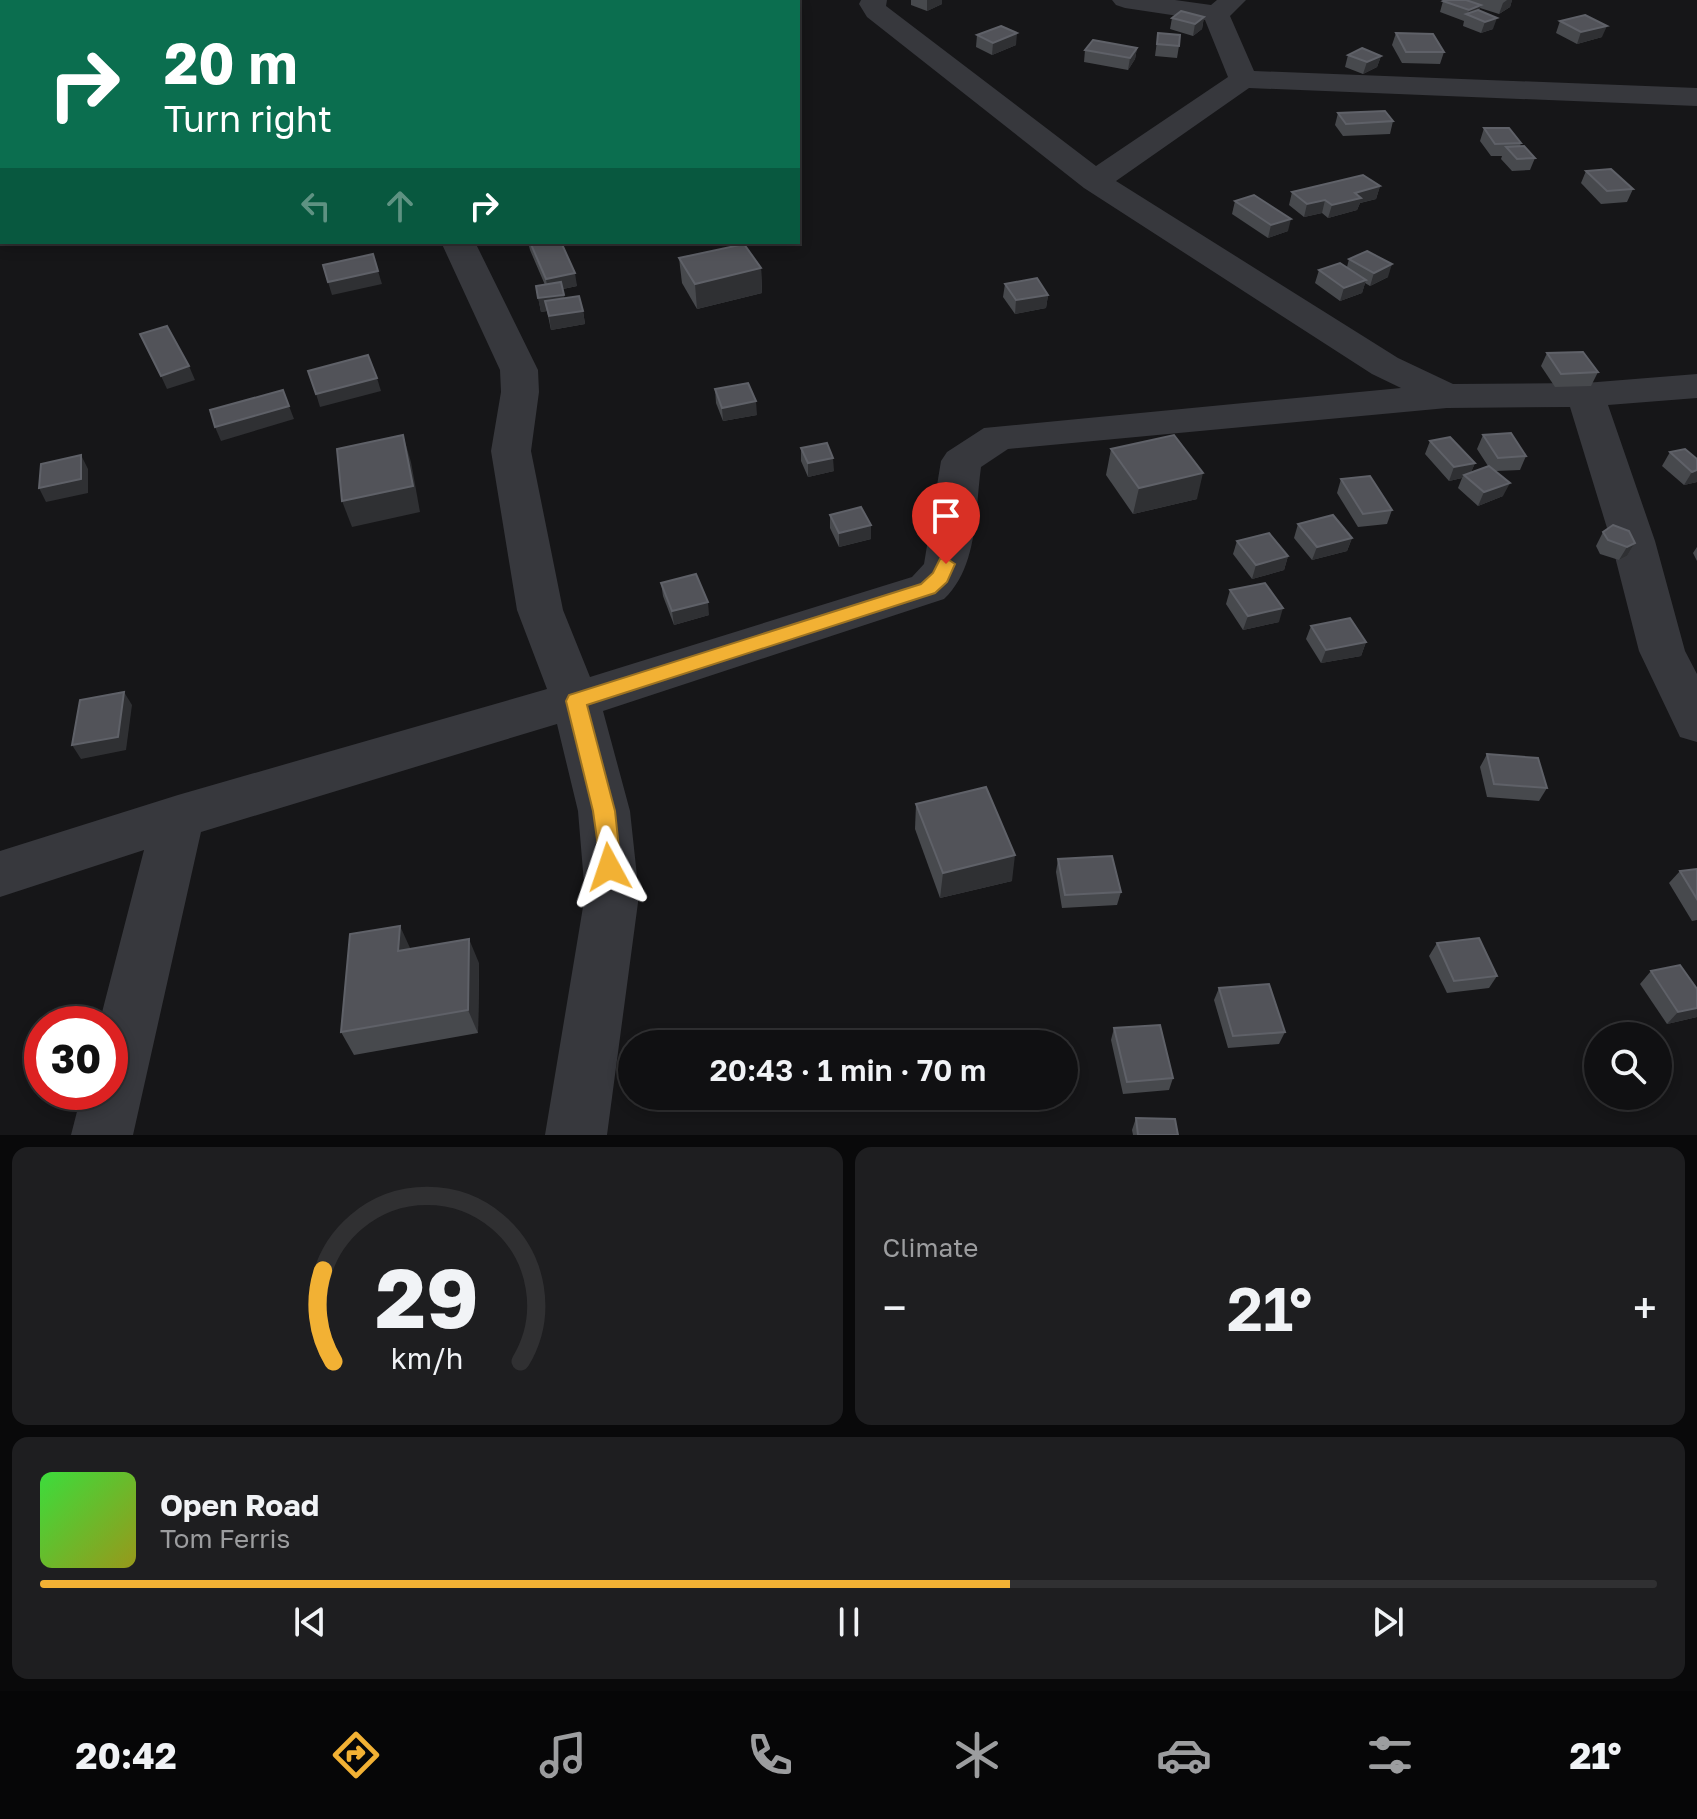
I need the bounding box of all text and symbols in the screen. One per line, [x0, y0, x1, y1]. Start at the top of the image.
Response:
text: 20 m [164, 29, 298, 96]
icon: right [32, 32, 136, 136]
text: Turn right [164, 97, 332, 140]
icon: left [294, 184, 338, 228]
icon: ahead [378, 184, 422, 228]
icon: right [462, 184, 506, 228]
pin [912, 482, 980, 564]
icon: arrive [924, 494, 968, 538]
position arrow [567, 825, 651, 909]
speed limit sign: 30 [24, 1006, 128, 1110]
map controls [1584, 1022, 1672, 1110]
button: search [1584, 1022, 1672, 1110]
text: 20:43 · 1 min · 70 m [710, 1052, 986, 1088]
text: Climate [883, 1232, 978, 1263]
text: 29 [375, 1246, 479, 1346]
text: 21° [1227, 1272, 1312, 1344]
text: − [883, 1281, 907, 1334]
text: + [1633, 1281, 1657, 1334]
text: km/h [391, 1341, 464, 1375]
text: Open Road [160, 1487, 319, 1523]
text: Tom Ferris [160, 1523, 290, 1554]
icon: previous [288, 1600, 332, 1644]
icon: pause [827, 1600, 871, 1644]
icon: next [1366, 1600, 1410, 1644]
icon: directions [328, 1727, 384, 1783]
icon: music [535, 1727, 591, 1783]
icon: phone [742, 1727, 798, 1783]
icon: climate [949, 1727, 1005, 1783]
icon: car [1156, 1727, 1212, 1783]
icon: filters [1362, 1727, 1418, 1783]
text: 20:42 [75, 1734, 177, 1777]
text: 21° [1569, 1734, 1621, 1777]

